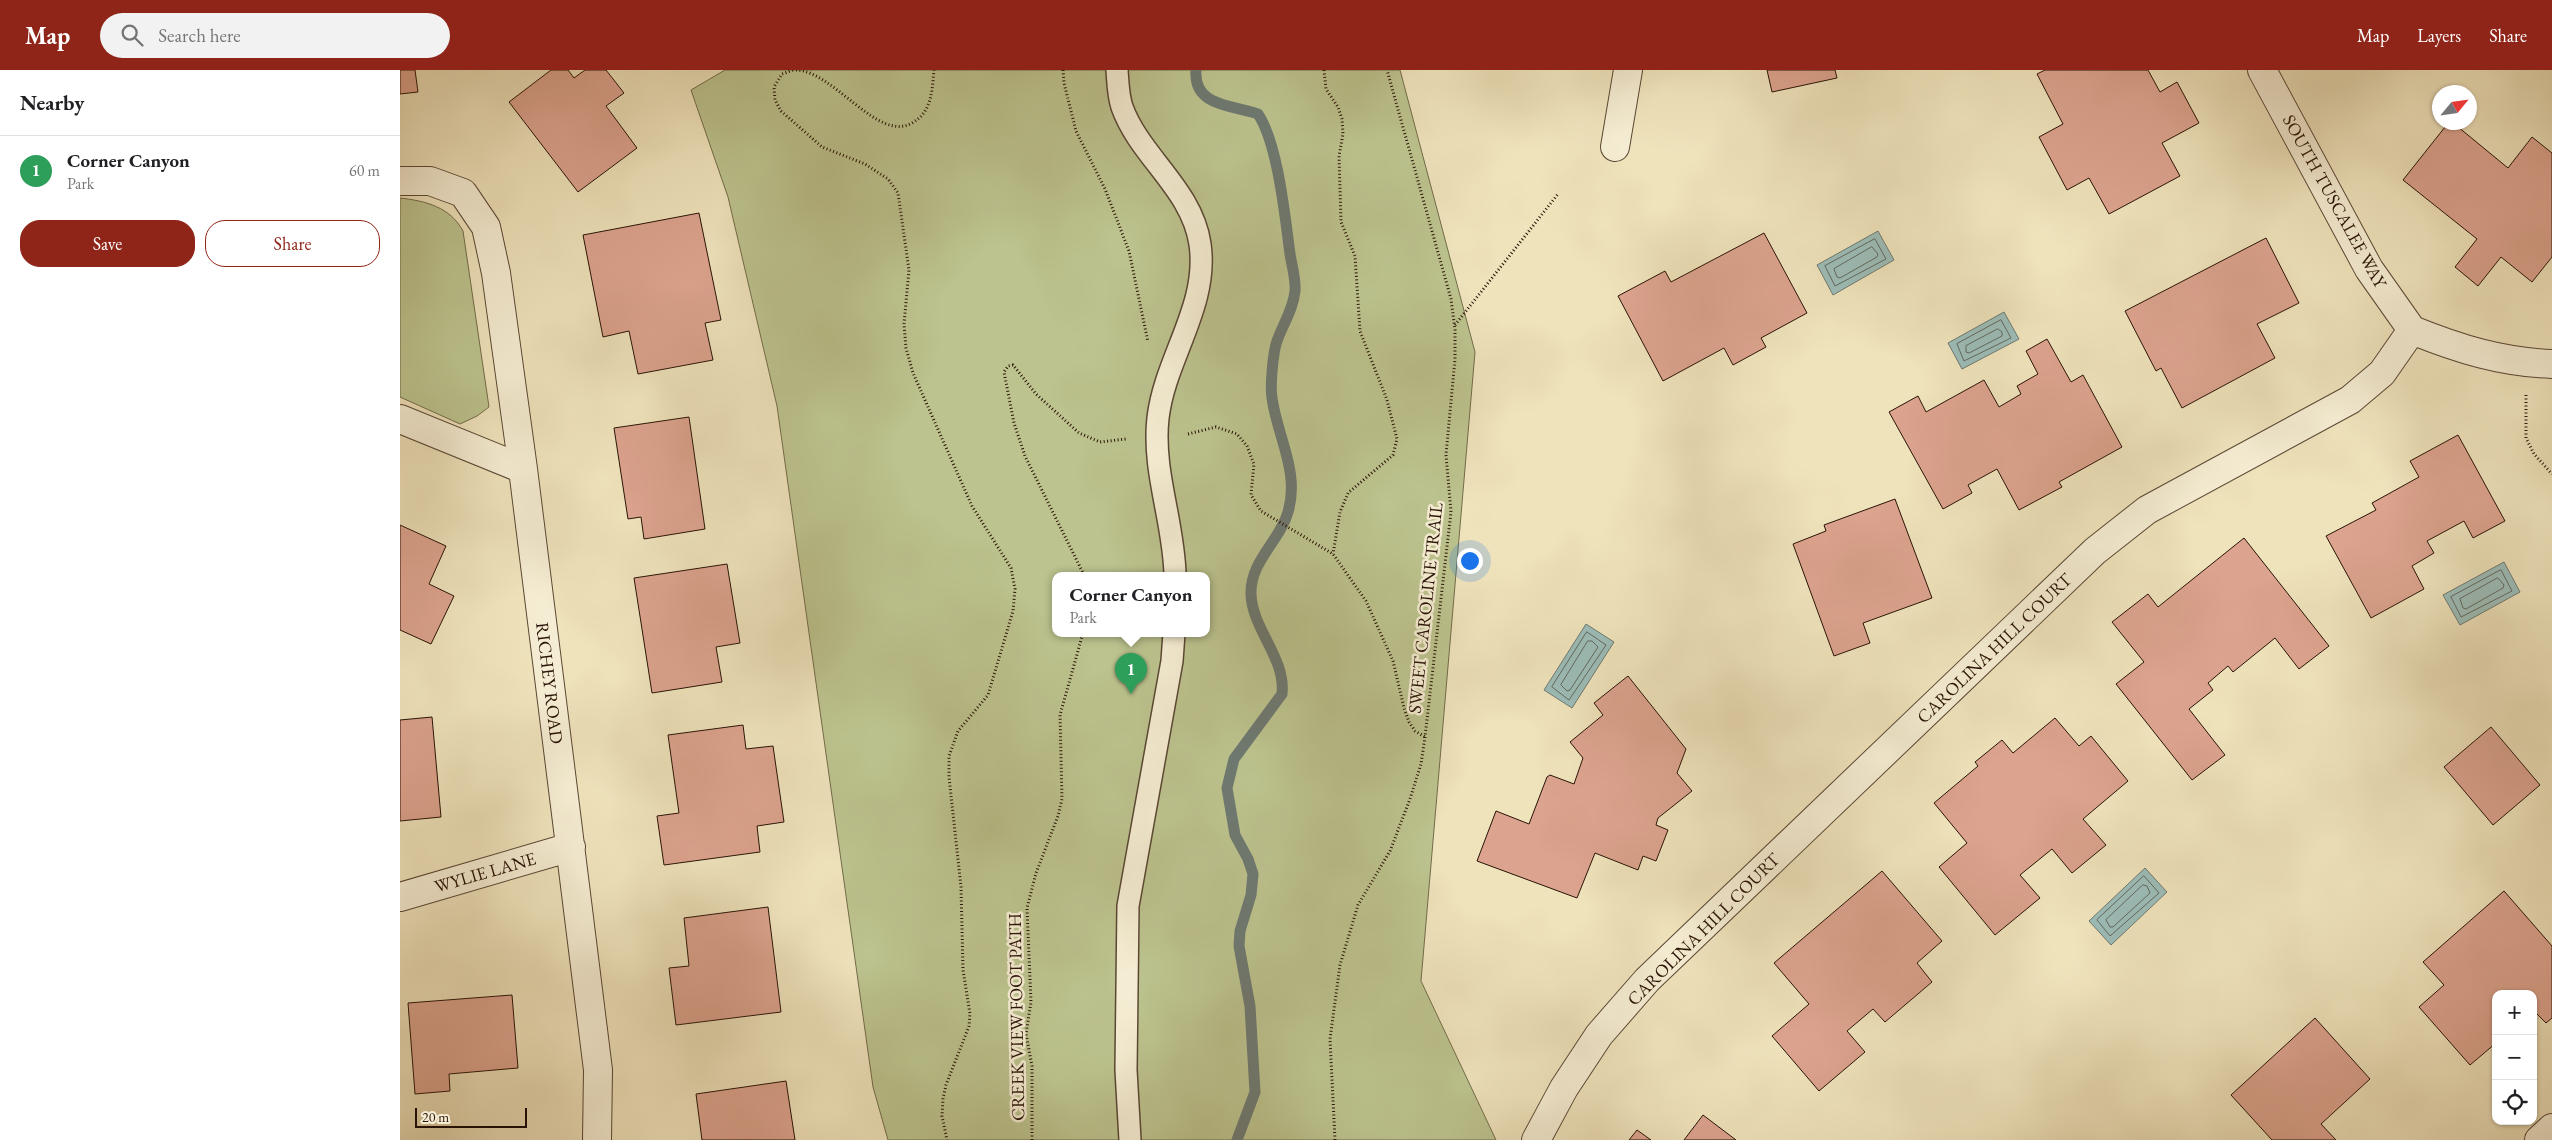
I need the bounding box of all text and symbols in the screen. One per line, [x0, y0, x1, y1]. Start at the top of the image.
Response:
search box [100, 13, 450, 58]
text: Map [25, 20, 70, 51]
icon: search [118, 21, 146, 49]
text: Search here [158, 23, 241, 48]
text: Map [2357, 24, 2389, 47]
text: Layers [2417, 24, 2461, 47]
text: Share [2489, 24, 2527, 47]
north arrow [2432, 85, 2477, 130]
text: Nearby [20, 89, 84, 116]
street label: SOUTH TUSCALEE WAY [2278, 110, 2393, 293]
text: Corner Canyon [67, 148, 190, 173]
text: 1 [32, 160, 40, 181]
text: 60 m [349, 160, 380, 181]
text: Park [67, 173, 94, 194]
button: Save [20, 220, 195, 267]
button: Share [205, 220, 380, 267]
street label: SWEET CAROLINE TRAIL [1402, 501, 1448, 715]
your location [1457, 548, 1483, 574]
street label: CAROLINA HILL COURT [1912, 567, 2077, 728]
popup [1052, 572, 1210, 637]
text: Corner Canyon [1070, 582, 1192, 607]
text: Park [1070, 607, 1097, 628]
street label: RICHEY ROAD [531, 621, 569, 745]
pin: 1 [1115, 653, 1147, 694]
street label: WYLIE LANE [432, 847, 538, 897]
street label: CAROLINA HILL COURT [1622, 847, 1785, 1010]
street label: CREEK VIEW FOOT PATH [1003, 913, 1029, 1121]
map controls [2492, 990, 2537, 1125]
button: + [2492, 990, 2537, 1035]
button: − [2492, 1035, 2537, 1080]
button: locate [2492, 1080, 2537, 1125]
scale bar [415, 1105, 528, 1128]
text: 20 m [422, 1108, 449, 1126]

